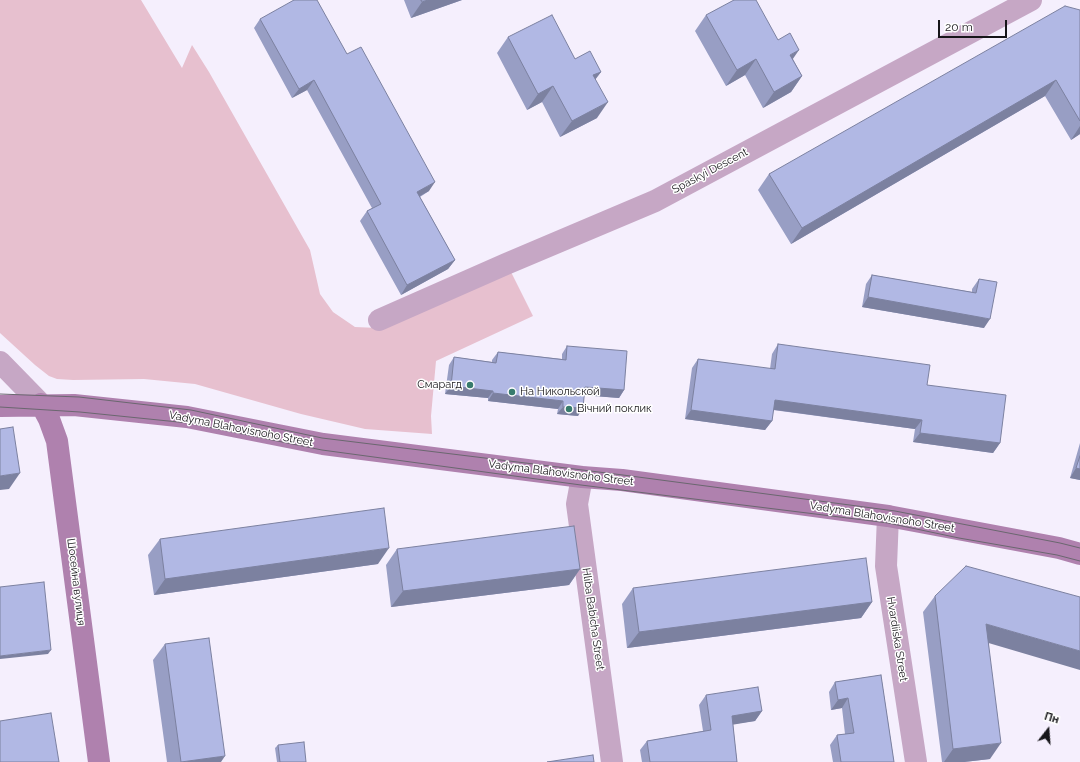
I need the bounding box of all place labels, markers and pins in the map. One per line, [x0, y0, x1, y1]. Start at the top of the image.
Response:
place label: Смарагд [417, 378, 462, 392]
marker: Смарагд [465, 380, 475, 390]
place label: На Никольской [520, 385, 600, 399]
marker: На Никольской [507, 387, 517, 397]
place label: Вічний поклик [577, 402, 652, 416]
marker: Вічний поклик [564, 404, 574, 414]

